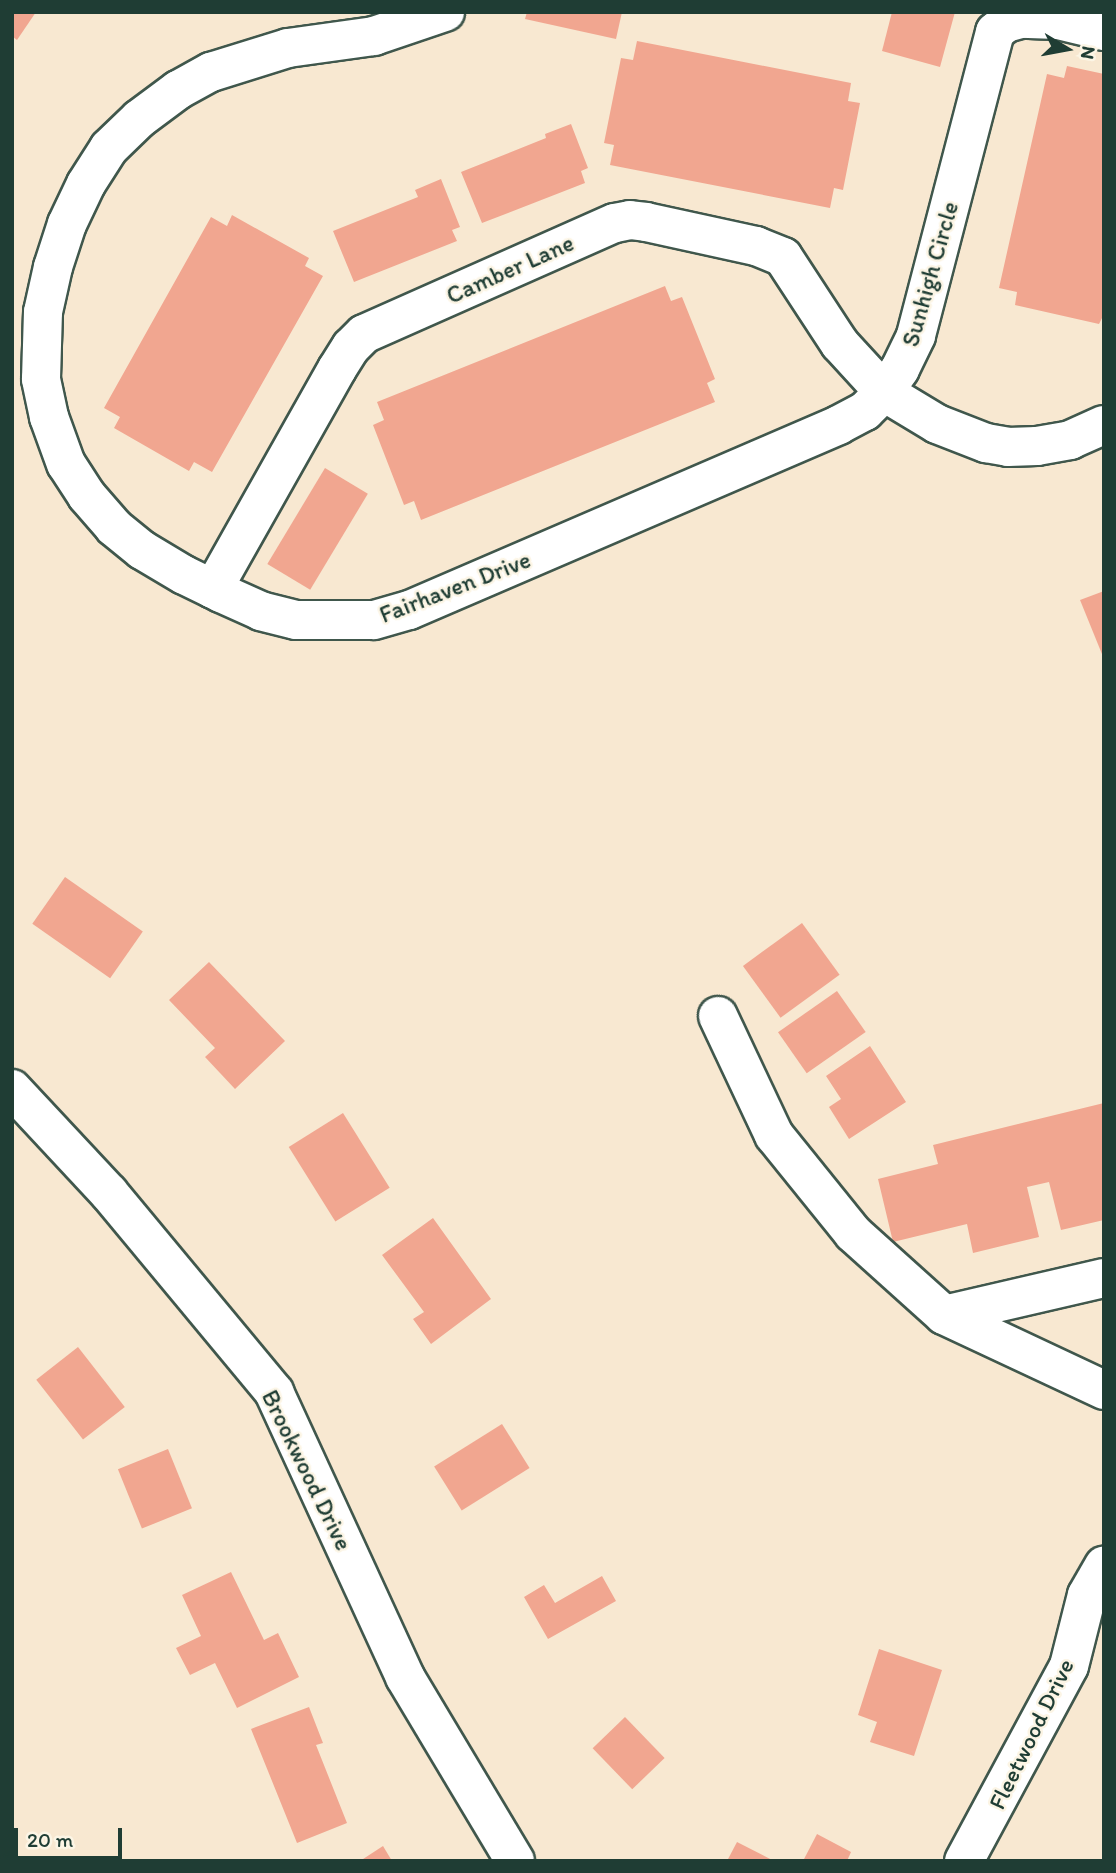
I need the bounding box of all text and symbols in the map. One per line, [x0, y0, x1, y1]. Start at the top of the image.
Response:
north arrow [1032, 14, 1102, 84]
text: N [1076, 44, 1101, 61]
street label: Sunhigh Circle [896, 198, 964, 350]
street label: Camber Lane [442, 228, 578, 310]
street label: Fairhaven Drive [375, 545, 535, 629]
street label: Brookwood Drive [256, 1385, 358, 1555]
street label: Fleetwood Drive [982, 1654, 1080, 1814]
scale bar [18, 1814, 126, 1858]
text: 20 m [27, 1827, 73, 1852]

